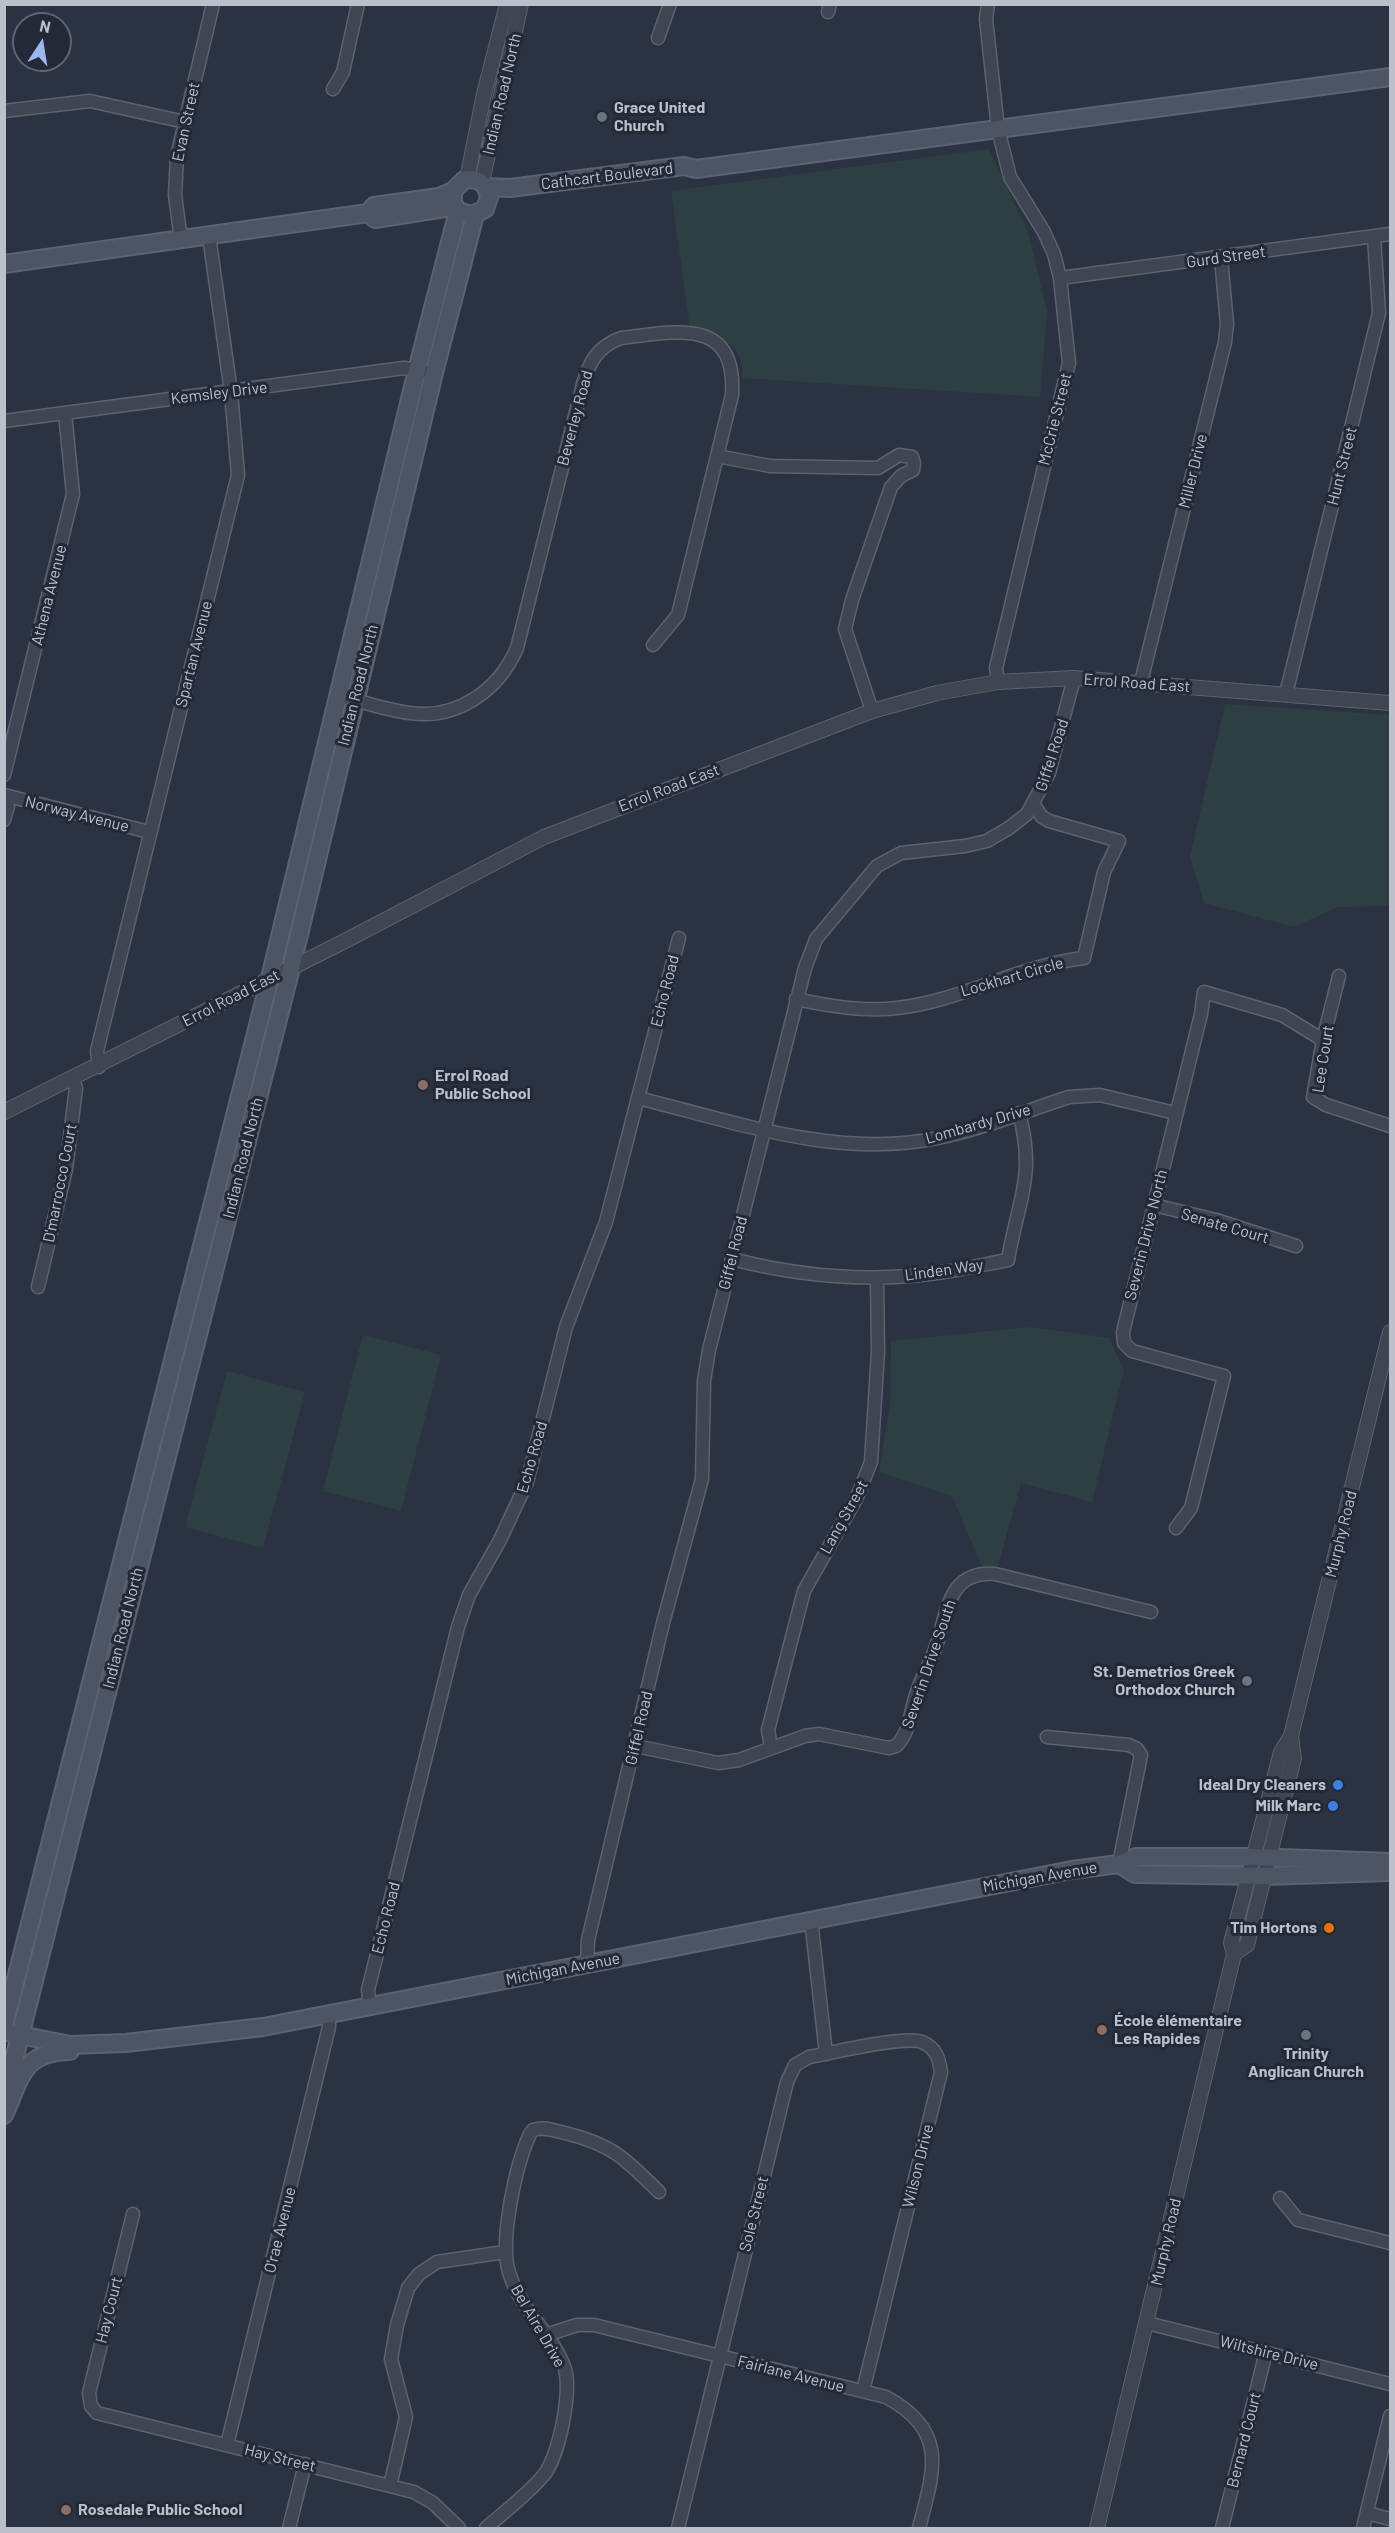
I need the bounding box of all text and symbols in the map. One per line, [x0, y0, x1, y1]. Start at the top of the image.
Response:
north arrow [12, 12, 72, 72]
text: N [38, 15, 53, 36]
street label: Indian Road North [479, 31, 525, 157]
street label: Evan Street [168, 80, 204, 164]
place label: Grace United Church [614, 98, 705, 136]
marker: Grace United Church [595, 110, 609, 124]
street label: Cathcart Boulevard [540, 158, 674, 194]
street label: Gurd Street [1185, 242, 1267, 272]
street label: Beverley Road [553, 368, 597, 468]
street label: McCrie Street [1034, 371, 1076, 467]
street label: Kemsley Drive [170, 378, 268, 408]
street label: Hunt Street [1323, 425, 1361, 507]
street label: Miller Drive [1174, 432, 1212, 510]
street label: Athena Avenue [27, 543, 71, 647]
street label: Spartan Avenue [171, 599, 217, 709]
street label: Indian Road North [334, 622, 382, 748]
street label: Errol Road East [1083, 670, 1191, 696]
street label: Giffel Road [1031, 716, 1073, 794]
street label: Errol Road East [616, 760, 722, 816]
street label: Norway Avenue [23, 792, 131, 836]
street label: Echo Road [647, 953, 683, 1029]
street label: Lockhart Circle [958, 953, 1066, 1001]
street label: Errol Road East [179, 965, 283, 1031]
street label: Lee Court [1308, 1024, 1338, 1094]
place label: Errol Road Public School [435, 1066, 531, 1104]
marker: Errol Road Public School [416, 1078, 430, 1092]
street label: Indian Road North [219, 1095, 267, 1221]
street label: Lombardy Drive [923, 1100, 1033, 1148]
street label: D'marrocco Court [39, 1122, 81, 1244]
street label: Severin Drive North [1120, 1168, 1172, 1302]
street label: Senate Court [1179, 1204, 1271, 1248]
street label: Giffel Road [715, 1214, 751, 1292]
street label: Linden Way [903, 1255, 985, 1285]
street label: Echo Road [513, 1419, 551, 1495]
street label: Lang Street [816, 1477, 872, 1557]
street label: Murphy Road [1321, 1488, 1361, 1580]
street label: Indian Road North [99, 1565, 147, 1691]
street label: Severin Drive South [898, 1597, 960, 1731]
place label: St. Demetrios Greek Orthodox Church [1093, 1662, 1235, 1700]
marker: St. Demetrios Greek Orthodox Church [1240, 1674, 1254, 1688]
street label: Giffel Road [621, 1689, 657, 1767]
place label: Ideal Dry Cleaners [1199, 1775, 1326, 1795]
marker: Ideal Dry Cleaners [1331, 1778, 1345, 1792]
place label: Milk Marc [1255, 1796, 1321, 1816]
marker: Milk Marc [1326, 1799, 1340, 1813]
street label: Michigan Avenue [981, 1857, 1099, 1897]
street label: Echo Road [368, 1880, 404, 1956]
place label: Tim Hortons [1230, 1918, 1317, 1938]
marker: Tim Hortons [1322, 1921, 1336, 1935]
street label: Michigan Avenue [504, 1949, 622, 1989]
place label: École élémentaire Les Rapides [1114, 2011, 1242, 2049]
marker: École élémentaire Les Rapides [1095, 2023, 1109, 2037]
marker: Trinity Anglican Church [1299, 2028, 1313, 2042]
place label: Trinity Anglican Church [1248, 2044, 1364, 2082]
street label: Wilson Drive [898, 2122, 938, 2210]
street label: Sole Street [735, 2174, 773, 2254]
street label: O'rae Avenue [260, 2185, 300, 2275]
street label: Murphy Road [1147, 2196, 1185, 2288]
street label: Hay Court [91, 2275, 127, 2345]
street label: Bel Aire Drive [507, 2281, 569, 2371]
street label: Wiltshire Drive [1218, 2331, 1320, 2375]
street label: Fairlane Avenue [736, 2351, 846, 2397]
street label: Bernard Court [1223, 2390, 1265, 2490]
street label: Hay Street [242, 2440, 318, 2476]
place label: Rosedale Public School [78, 2500, 242, 2520]
marker: Rosedale Public School [59, 2503, 73, 2517]

